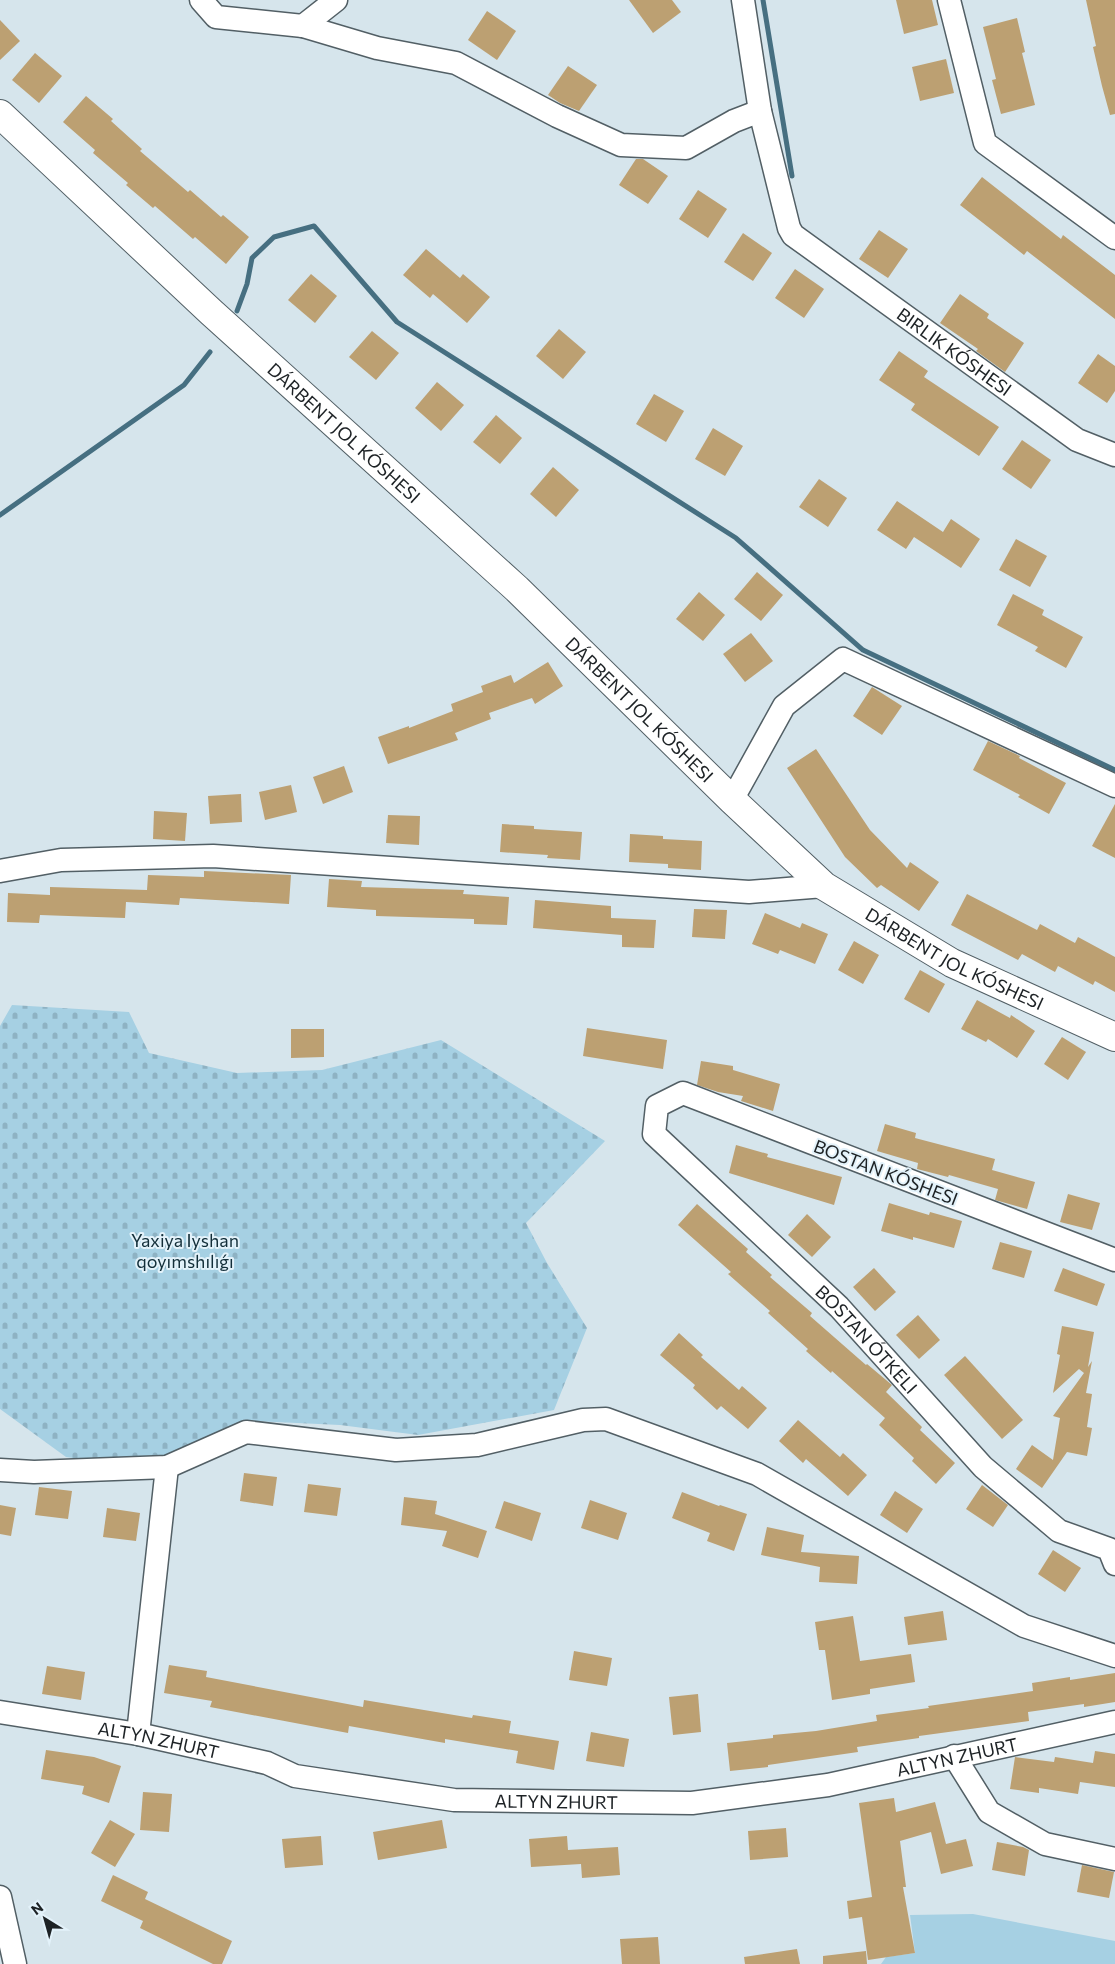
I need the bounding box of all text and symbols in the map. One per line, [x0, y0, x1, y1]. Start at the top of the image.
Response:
street label: BIRLIK KÓSHESI [893, 303, 1016, 400]
street label: DÁRBENT JOL KÓSHESI [263, 358, 425, 507]
street label: DÁRBENT JOL KÓSHESI [561, 632, 718, 787]
street label: DÁRBENT JOL KÓSHESI [862, 903, 1047, 1014]
street label: BOSTAN KÓSHESI [811, 1134, 961, 1210]
park label: Yaxiya Iyshan qoyımshılıǵı [131, 1229, 239, 1272]
street label: BOSTAN ÓTKELI [811, 1280, 922, 1398]
street label: ALTYN ZHURT [96, 1717, 221, 1763]
street label: ALTYN ZHURT [895, 1733, 1020, 1781]
street label: ALTYN ZHURT [495, 1790, 618, 1813]
north arrow [20, 1894, 70, 1944]
text: N [28, 1898, 46, 1918]

